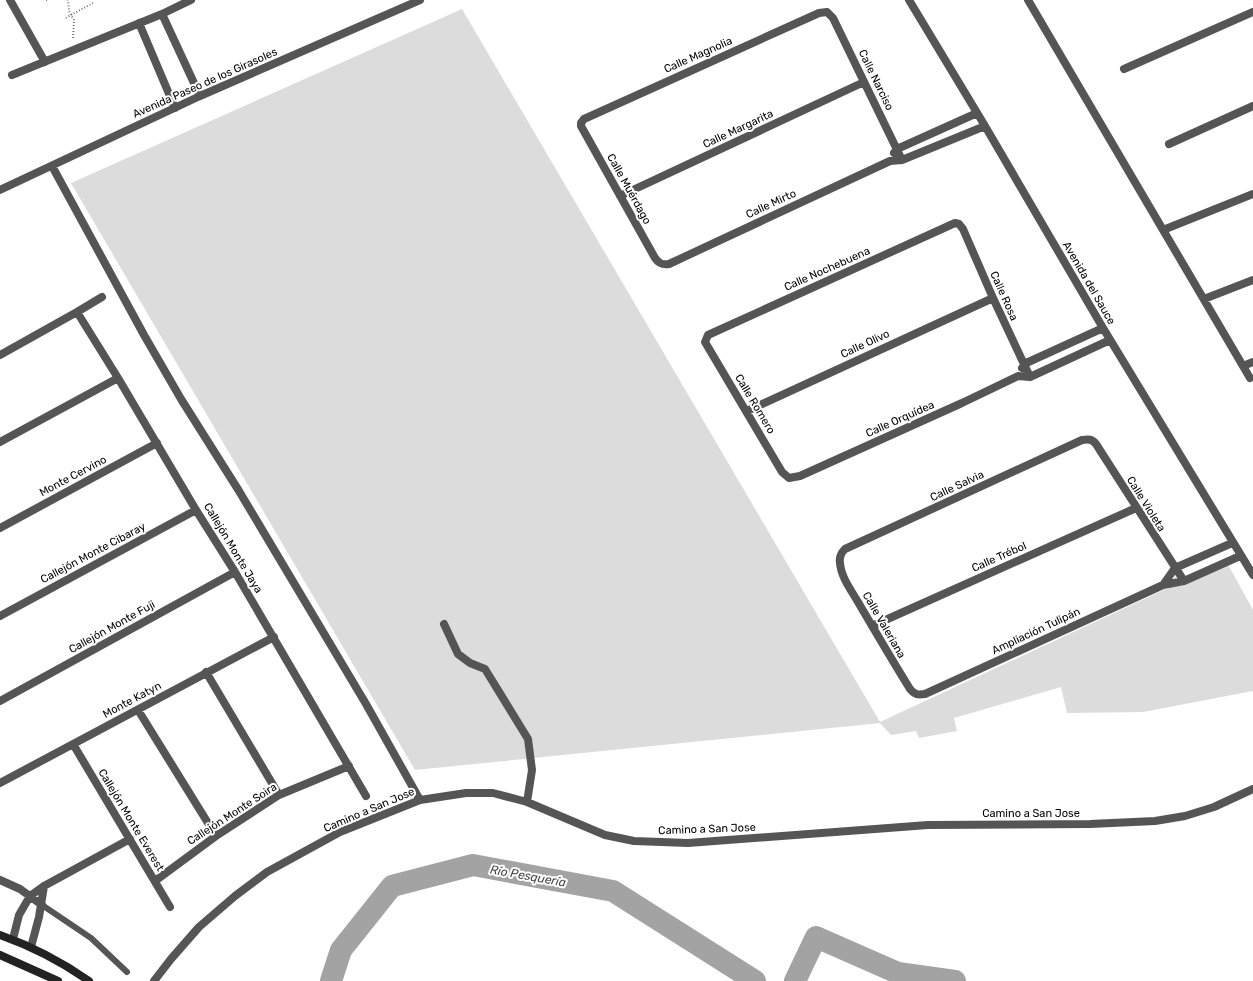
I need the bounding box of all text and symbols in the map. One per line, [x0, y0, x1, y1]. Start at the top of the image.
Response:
street label: Calle Magnolia [662, 34, 734, 76]
street label: Avenida Paseo de los Girasoles [131, 45, 280, 121]
street label: Calle Narciso [856, 47, 896, 113]
street label: Calle Margarita [701, 107, 775, 151]
street label: Calle Muérdago [604, 151, 654, 227]
street label: Calle Mirto [744, 187, 798, 221]
street label: Avenida del Sauce [1060, 239, 1118, 327]
street label: Calle Nochebuena [782, 244, 872, 294]
street label: Calle Rosa [987, 269, 1021, 323]
street label: Calle Olivo [838, 327, 892, 361]
street label: Calle Romero [732, 372, 778, 436]
street label: Calle Orquídea [864, 398, 936, 440]
street label: Monte Cervino [37, 453, 109, 499]
street label: Calle Salvia [928, 468, 986, 504]
street label: Calle Violeta [1124, 474, 1168, 534]
street label: Callejón Monte Jaya [201, 501, 265, 595]
street label: Callejón Monte Cibaray [38, 520, 148, 586]
street label: Calle Trébol [970, 539, 1028, 575]
street label: Calle Valeriana [860, 590, 908, 660]
street label: Callejón Monte Fuji [67, 598, 157, 656]
street label: Ampliación Tulipán [990, 605, 1082, 657]
street label: Monte Katyn [101, 679, 163, 721]
street label: Callejón Monte Everest [95, 767, 167, 874]
street label: Callejón Monte Soira [185, 780, 279, 848]
street label: Camino a San Jose [322, 785, 416, 835]
street label: Camino a San Jose [982, 807, 1080, 820]
street label: Camino a San Jose [658, 821, 756, 837]
water label: Río Pesquería [489, 862, 567, 890]

